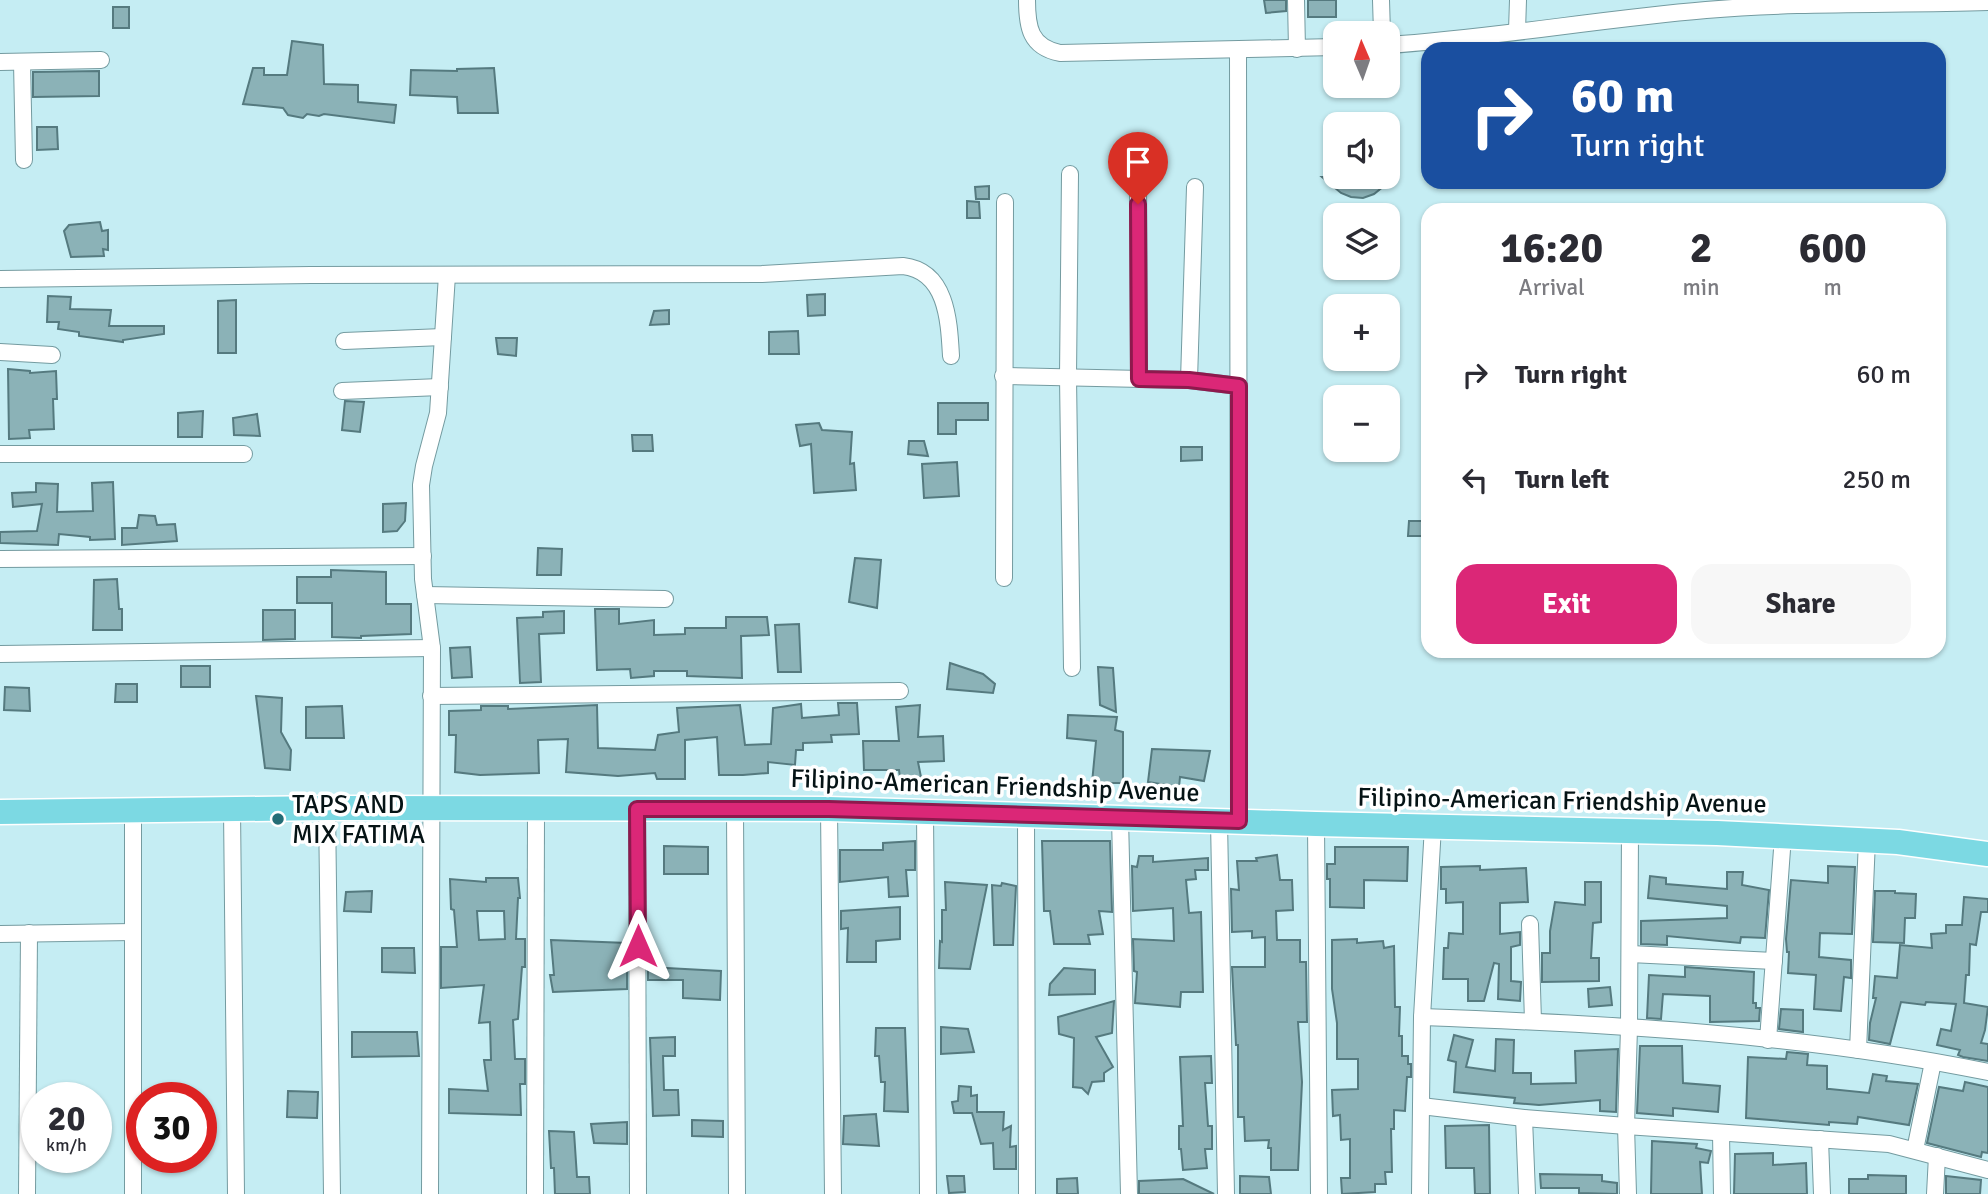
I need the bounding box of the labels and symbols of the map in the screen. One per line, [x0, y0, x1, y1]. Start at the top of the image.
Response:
north arrow [1323, 21, 1400, 98]
pin [1108, 132, 1168, 204]
street label: Filipino-American Friendship Avenue [790, 763, 1200, 809]
street label: Filipino-American Friendship Avenue [1357, 781, 1767, 821]
place label: TAPS AND MIX FATIMA [292, 789, 425, 851]
marker: TAPS AND MIX FATIMA [270, 811, 286, 827]
position arrow [601, 909, 675, 983]
speed limit sign: 30 [126, 1082, 217, 1173]

